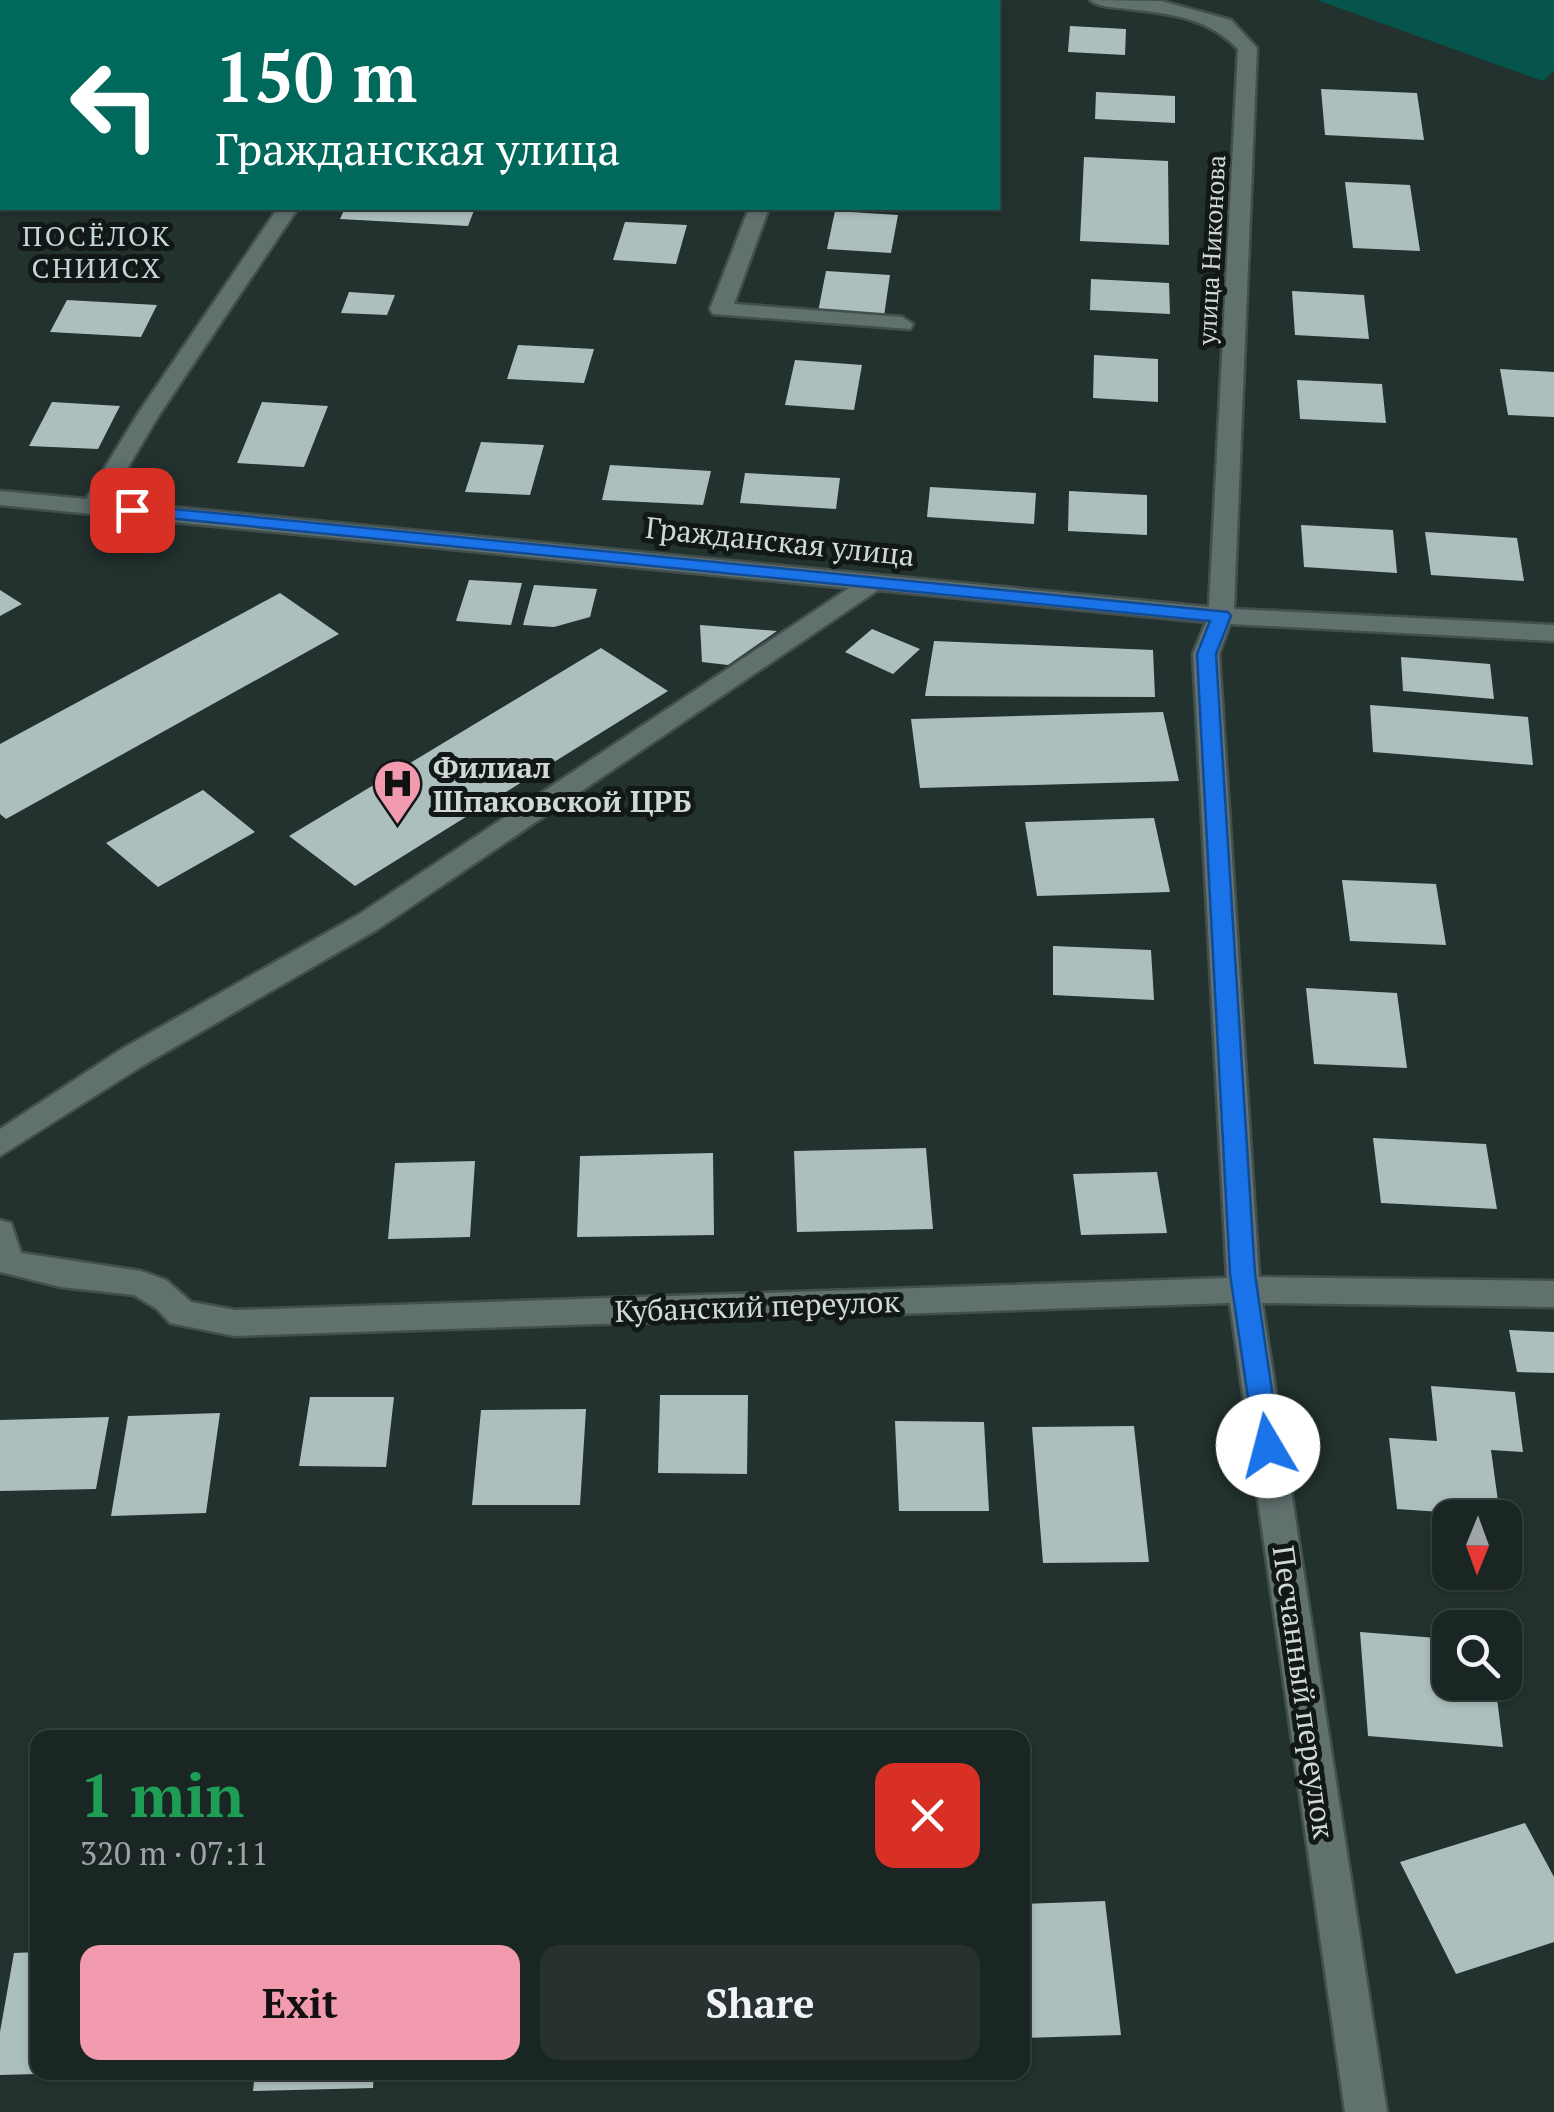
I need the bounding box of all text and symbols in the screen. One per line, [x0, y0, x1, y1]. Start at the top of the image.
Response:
text: 150 m [215, 29, 417, 122]
icon: left [50, 40, 180, 170]
text: Гражданская улица [215, 118, 620, 178]
street label: улица Никонова [1189, 154, 1232, 347]
district label: ПОСЁЛОК СНИИСХ [22, 217, 172, 286]
pin [90, 468, 175, 553]
icon: arrive [105, 483, 160, 538]
street label: Гражданская улица [644, 507, 916, 575]
place label: Филиал Шпаковской ЦРБ [433, 747, 692, 821]
hospital icon: Филиал Шпаковской ЦРБ [372, 758, 424, 826]
street label: Кубанский переулок [614, 1281, 901, 1331]
position arrow [1216, 1394, 1320, 1498]
north arrow [1432, 1500, 1522, 1590]
map controls [1432, 1500, 1522, 1700]
street label: Песчанный переулок [1264, 1543, 1344, 1842]
button: search [1432, 1610, 1522, 1700]
text: 1 min [80, 1755, 244, 1834]
button: close [875, 1763, 980, 1868]
text: 320 m · 07:11 [80, 1832, 268, 1874]
button: Exit [80, 1945, 520, 2060]
button: Share [540, 1945, 980, 2060]

